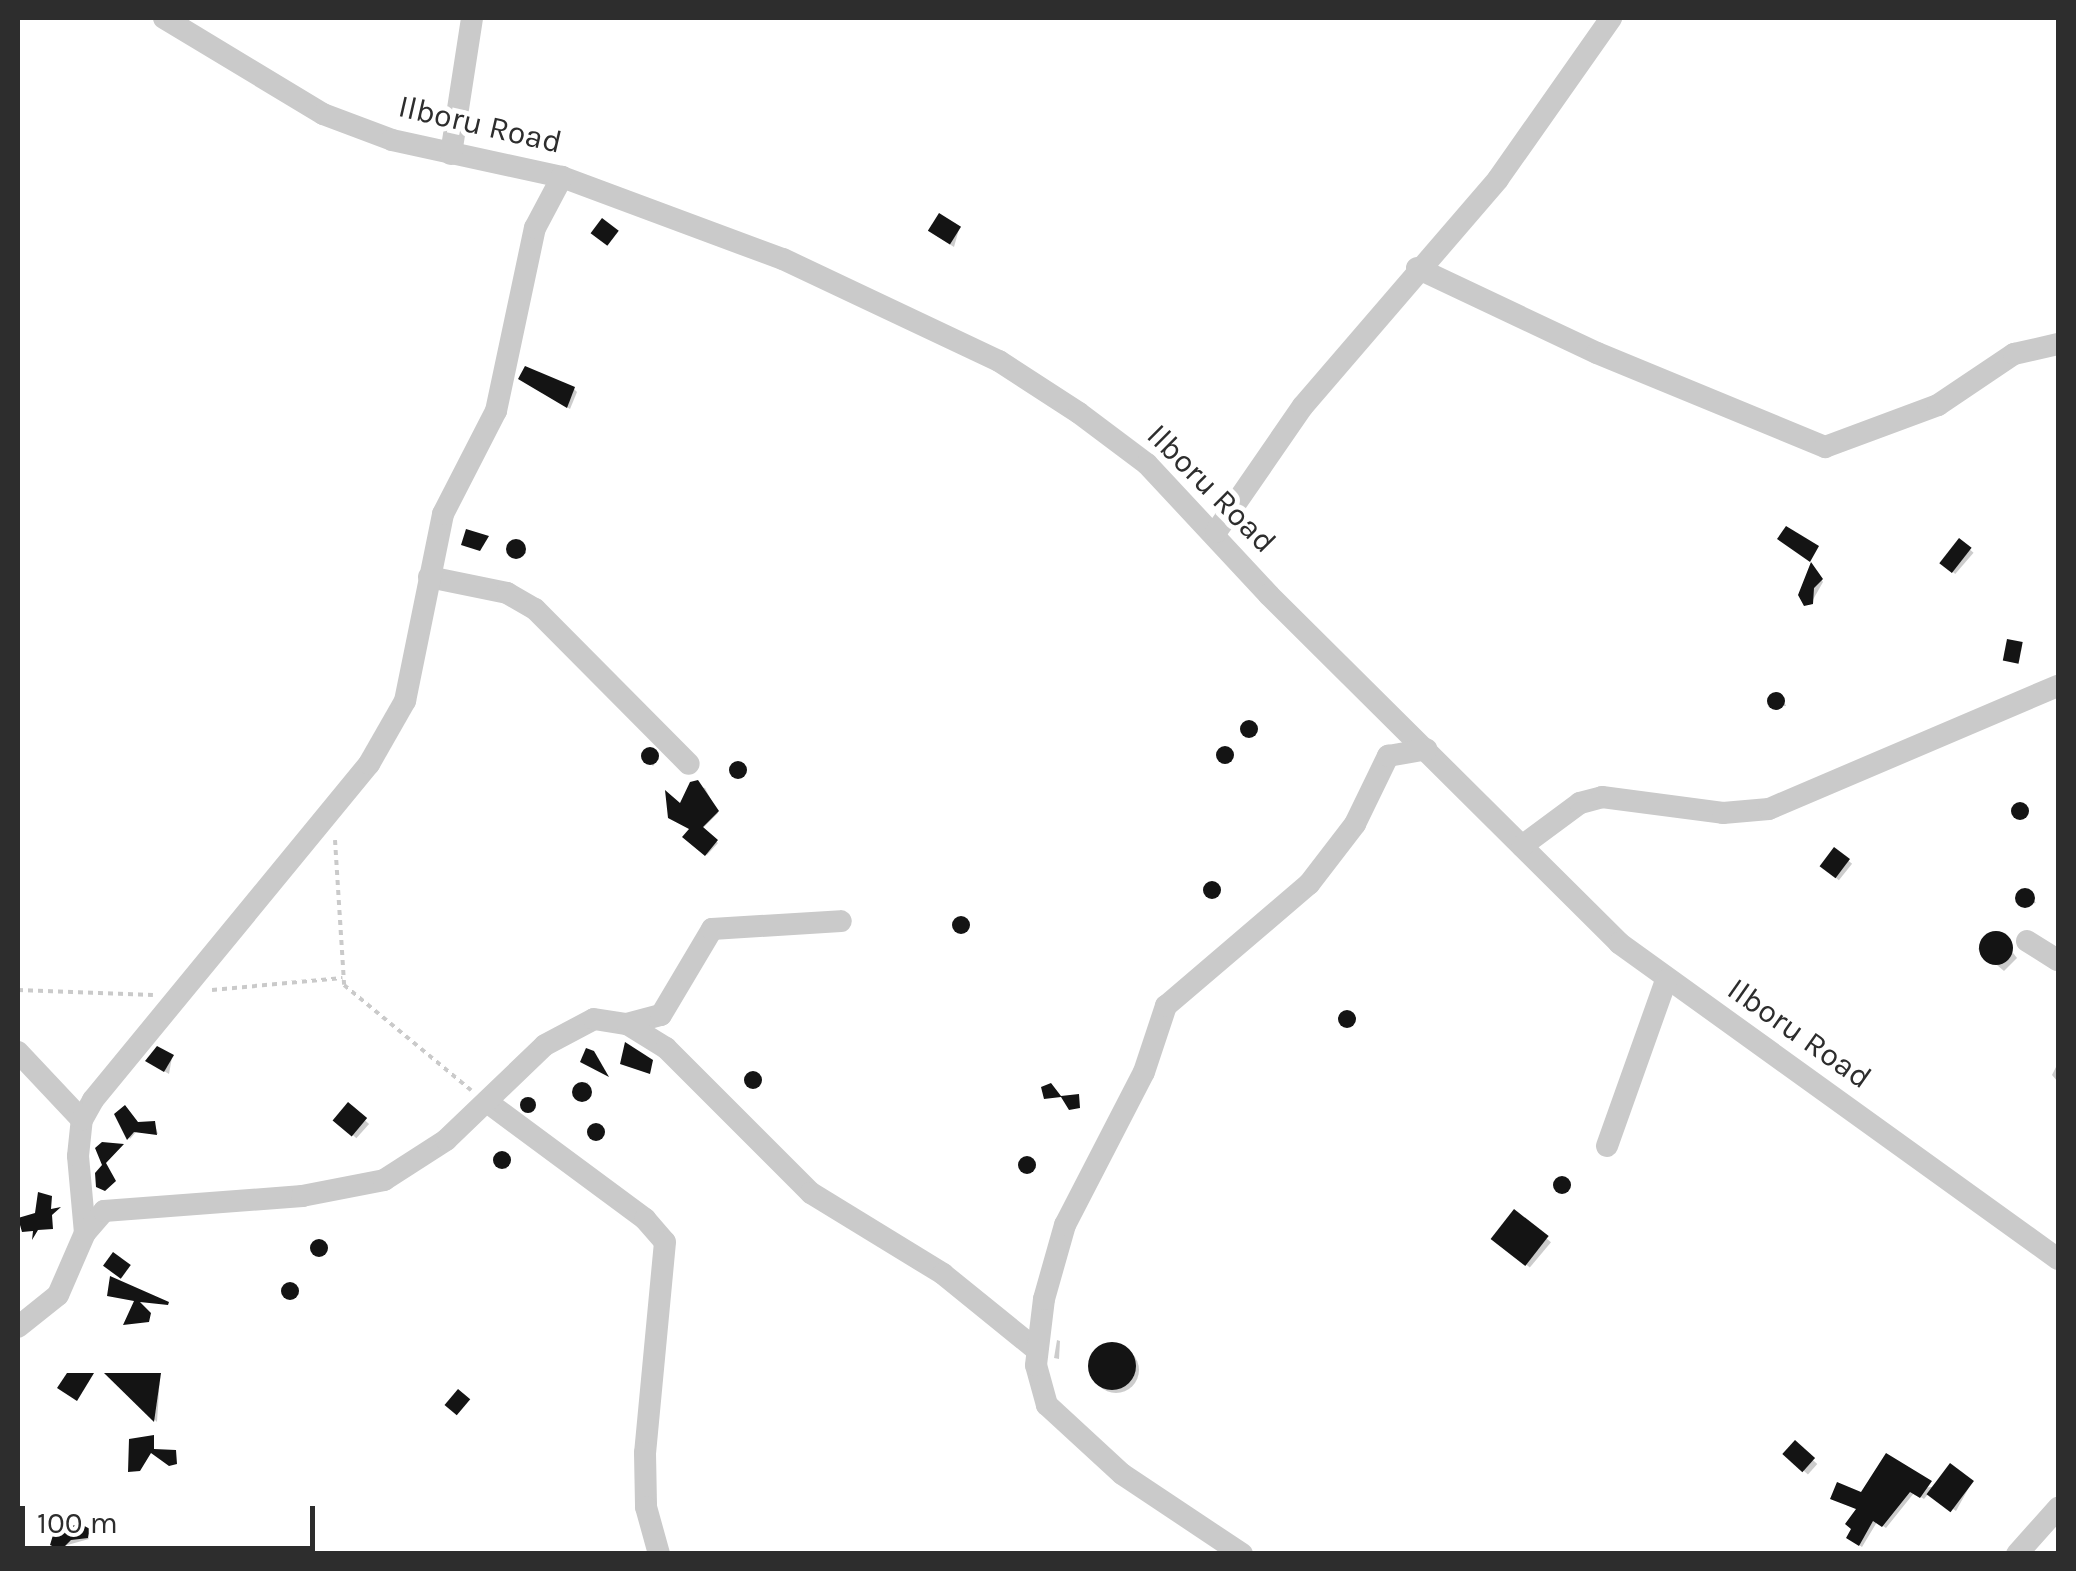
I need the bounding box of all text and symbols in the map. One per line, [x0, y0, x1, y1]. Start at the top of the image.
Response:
street label: Ilboru Road [395, 88, 565, 162]
street label: Ilboru Road [1139, 417, 1283, 561]
street label: Ilboru Road [1720, 971, 1878, 1097]
scale bar [25, 1486, 320, 1548]
text: 100 m [37, 1505, 118, 1541]

